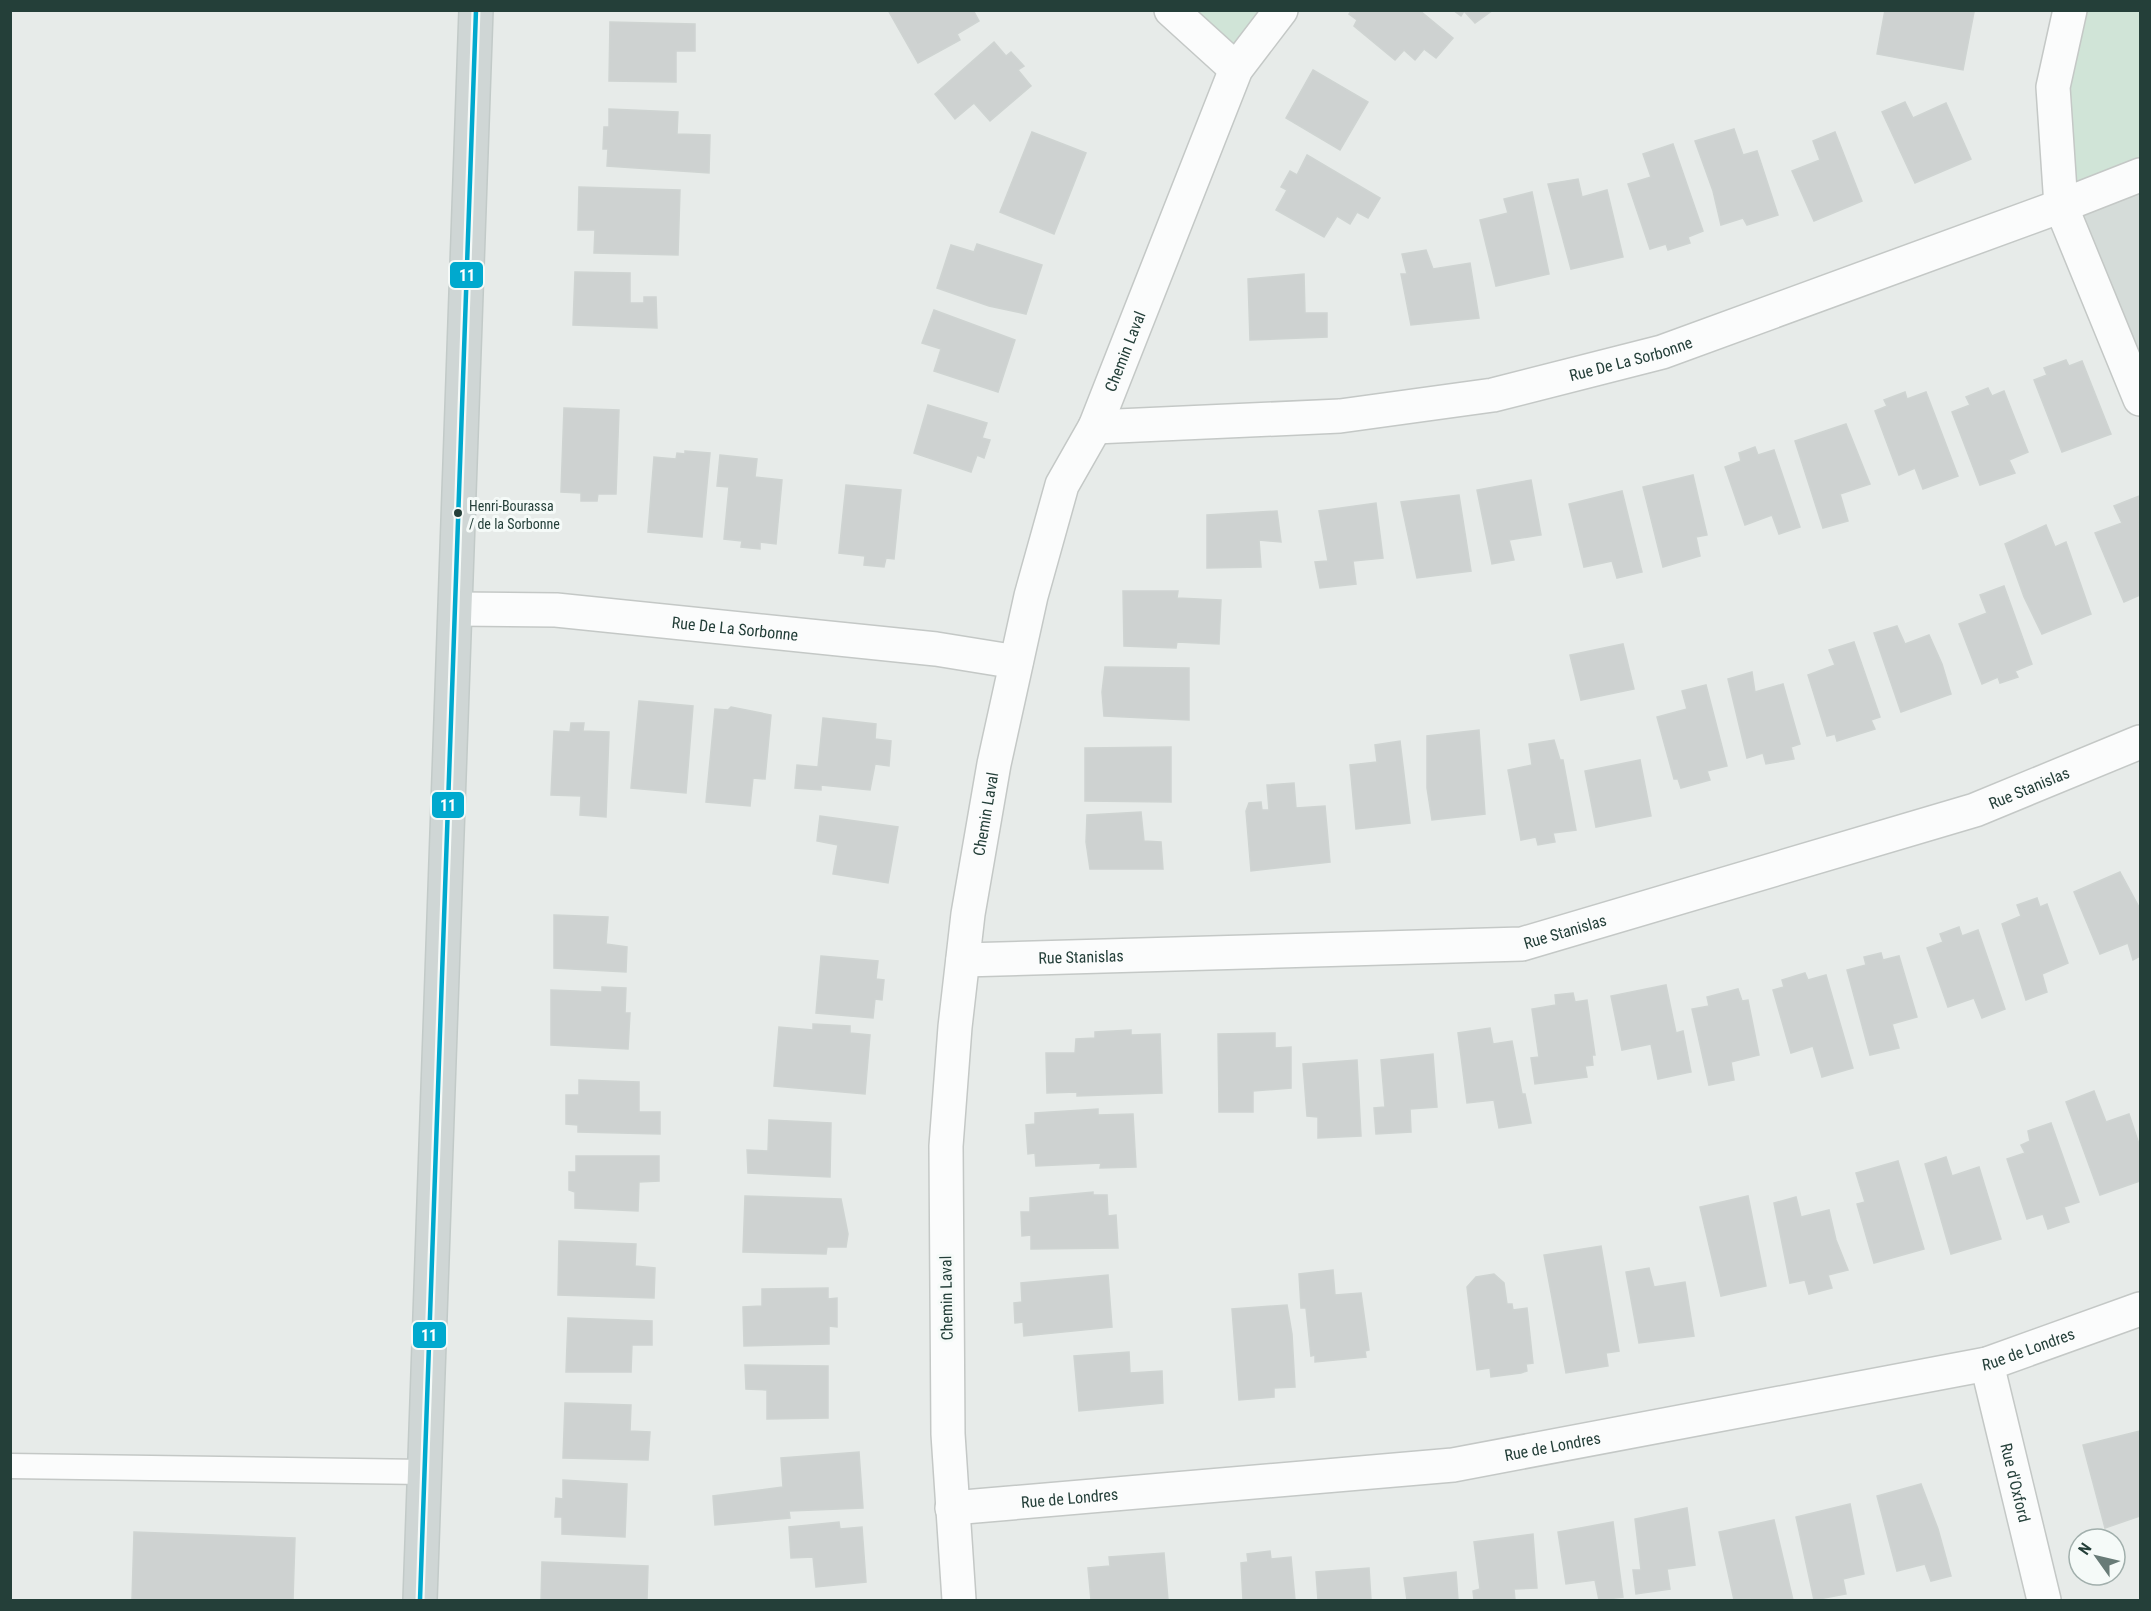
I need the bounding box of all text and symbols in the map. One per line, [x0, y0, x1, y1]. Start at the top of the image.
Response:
line badge: 11 [449, 261, 484, 289]
text: 11 [459, 266, 475, 285]
street label: Chemin Laval [1101, 309, 1150, 394]
street label: Rue De La Sorbonne [1567, 333, 1695, 385]
place label: Henri-Bourassa / de la Sorbonne [469, 498, 560, 532]
marker: Henri-Bourassa / de la Sorbonne [452, 507, 464, 519]
street label: Rue De La Sorbonne [671, 613, 799, 645]
street label: Rue Stanislas [1986, 763, 2072, 813]
street label: Chemin Laval [969, 771, 1002, 857]
line badge: 11 [431, 791, 465, 819]
text: 11 [440, 796, 456, 815]
street label: Rue Stanislas [1521, 911, 1609, 953]
street label: Rue Stanislas [1038, 946, 1124, 968]
street label: Chemin Laval [936, 1256, 957, 1340]
line badge: 11 [412, 1321, 447, 1349]
street label: Rue de Londres [1980, 1324, 2077, 1375]
text: 11 [421, 1326, 437, 1345]
street label: Rue de Londres [1503, 1428, 1602, 1465]
street label: Rue d'Oxford [1996, 1441, 2034, 1524]
street label: Rue de Londres [1020, 1485, 1119, 1512]
north arrow [2067, 1527, 2127, 1587]
text: N [2074, 1540, 2096, 1558]

